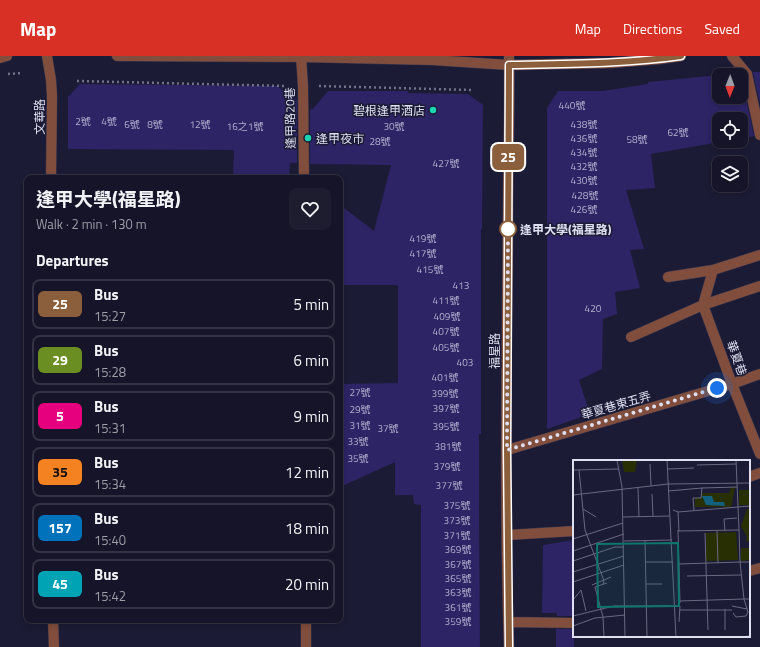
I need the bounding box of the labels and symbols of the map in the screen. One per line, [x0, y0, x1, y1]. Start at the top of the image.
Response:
north arrow [712, 68, 748, 104]
street label: 逢甲路20巷 [280, 87, 300, 149]
house number: 440號 [559, 98, 585, 113]
street label: 文華路 [30, 99, 49, 135]
place label: 碧根逢甲酒店 [353, 101, 425, 120]
marker: 碧根逢甲酒店 [428, 105, 438, 115]
house number: 2號 [75, 114, 91, 129]
house number: 4號 [101, 114, 117, 129]
house number: 6號 [124, 117, 140, 132]
house number: 8號 [147, 117, 163, 132]
house number: 12號 [189, 117, 211, 132]
house number: 438號 [571, 117, 597, 132]
house number: 16之1號 [227, 119, 263, 134]
house number: 30號 [383, 119, 405, 134]
house number: 62號 [667, 125, 689, 140]
place label: 逢甲夜市 [316, 129, 364, 148]
house number: 436號 [571, 131, 597, 146]
house number: 58號 [626, 132, 648, 147]
marker: 逢甲夜市 [303, 133, 313, 143]
house number: 28號 [369, 134, 391, 149]
line badge: 25 [490, 144, 526, 170]
house number: 434號 [571, 145, 597, 160]
house number: 427號 [433, 156, 459, 171]
house number: 432號 [571, 159, 597, 174]
house number: 430號 [571, 173, 597, 188]
house number: 428號 [572, 188, 598, 203]
house number: 426號 [571, 202, 597, 217]
marker: 逢甲大學(福星路) [499, 220, 517, 238]
place label: 逢甲大學(福星路) [520, 220, 612, 239]
house number: 419號 [410, 231, 436, 246]
house number: 417號 [410, 246, 436, 261]
house number: 415號 [417, 262, 443, 277]
house number: 413 [453, 278, 469, 293]
house number: 411號 [433, 293, 459, 308]
house number: 420 [585, 301, 602, 316]
house number: 409號 [434, 309, 460, 324]
house number: 407號 [433, 324, 459, 339]
street label: 福星路 [485, 333, 504, 369]
street label: 華夏巷 [722, 338, 752, 378]
house number: 405號 [433, 340, 459, 355]
house number: 403 [457, 355, 473, 370]
house number: 401號 [432, 370, 458, 385]
your location [707, 378, 727, 398]
house number: 27號 [349, 385, 371, 400]
house number: 399號 [432, 386, 458, 401]
street label: 華夏巷東五弄 [579, 386, 653, 424]
house number: 397號 [433, 401, 459, 416]
house number: 29號 [349, 402, 371, 417]
house number: 31號 [349, 418, 371, 433]
house number: 395號 [433, 419, 459, 434]
house number: 37號 [377, 421, 399, 436]
house number: 33號 [347, 434, 369, 449]
house number: 381號 [435, 439, 461, 454]
house number: 35號 [347, 451, 369, 466]
house number: 379號 [434, 459, 460, 474]
inset map [573, 460, 750, 637]
house number: 377號 [436, 478, 462, 493]
house number: 375號 [444, 498, 470, 513]
house number: 373號 [444, 513, 470, 528]
house number: 371號 [444, 528, 470, 543]
house number: 369號 [445, 542, 471, 557]
house number: 367號 [445, 557, 471, 572]
house number: 365號 [445, 571, 471, 586]
house number: 363號 [445, 585, 471, 600]
house number: 361號 [445, 600, 471, 615]
house number: 359號 [445, 614, 471, 629]

